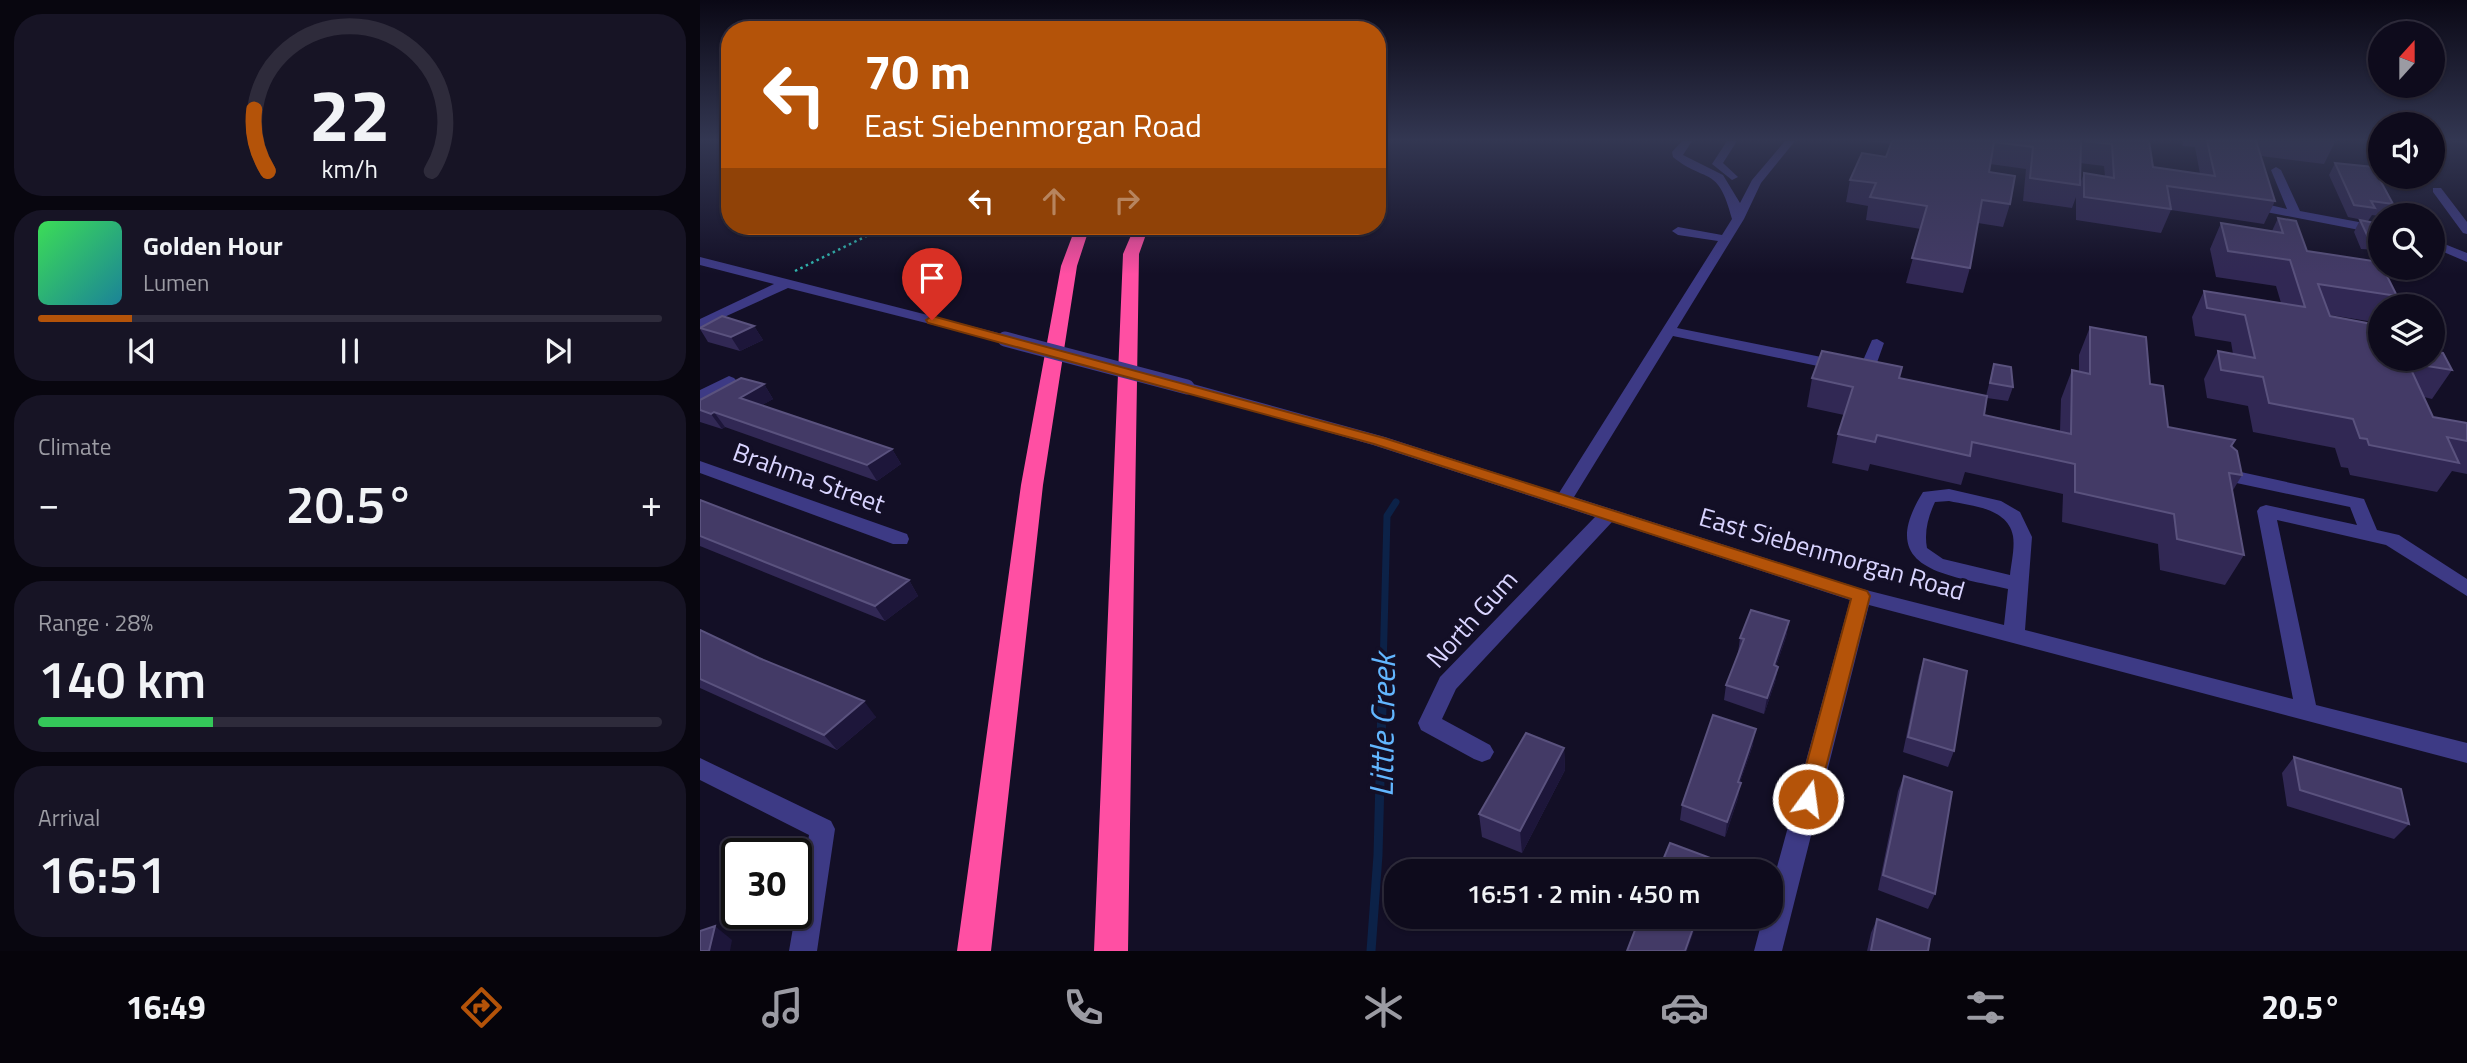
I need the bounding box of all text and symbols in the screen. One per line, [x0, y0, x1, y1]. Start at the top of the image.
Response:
north arrow [2368, 21, 2445, 98]
map controls [2368, 21, 2445, 371]
text: 70 m [864, 33, 971, 108]
icon: left [749, 49, 840, 140]
text: 22 [309, 59, 391, 169]
text: East Siebenmorgan Road [864, 101, 1202, 149]
button: sound [2368, 112, 2445, 189]
text: km/h [322, 150, 378, 188]
icon: left [962, 182, 1000, 220]
icon: ahead [1035, 182, 1073, 220]
icon: right [1108, 182, 1146, 220]
button: search [2368, 203, 2445, 280]
text: Golden Hour [143, 226, 283, 265]
pin [902, 248, 962, 320]
icon: arrive [913, 259, 951, 297]
text: Lumen [143, 265, 209, 300]
button: layers [2368, 294, 2445, 371]
icon: previous [123, 332, 161, 370]
icon: pause [331, 332, 369, 370]
icon: next [539, 332, 577, 370]
text: Climate [38, 429, 111, 464]
street label: Brahma Street [728, 432, 891, 523]
text: 20.5° [286, 464, 414, 543]
text: − [38, 474, 59, 532]
text: + [641, 474, 662, 532]
street label: East Siebenmorgan Road [1695, 497, 1970, 610]
street label: North Gum [1417, 561, 1526, 677]
text: Range · 28% [38, 605, 153, 640]
text: 140 km [38, 639, 206, 718]
water label: Little Creek [1356, 650, 1408, 797]
position arrow [1771, 762, 1845, 836]
text: Arrival [38, 800, 100, 835]
text: 16:51 [38, 834, 167, 913]
speed limit sign: 30 [721, 838, 812, 929]
text: 16:51 · 2 min · 450 m [1467, 874, 1700, 913]
text: 16:49 [126, 983, 206, 1031]
icon: directions [457, 983, 506, 1032]
icon: music [758, 983, 807, 1032]
icon: phone [1059, 983, 1108, 1032]
icon: climate [1359, 983, 1408, 1032]
icon: car [1660, 983, 1709, 1032]
icon: filters [1961, 983, 2010, 1032]
text: 20.5° [2261, 983, 2341, 1031]

